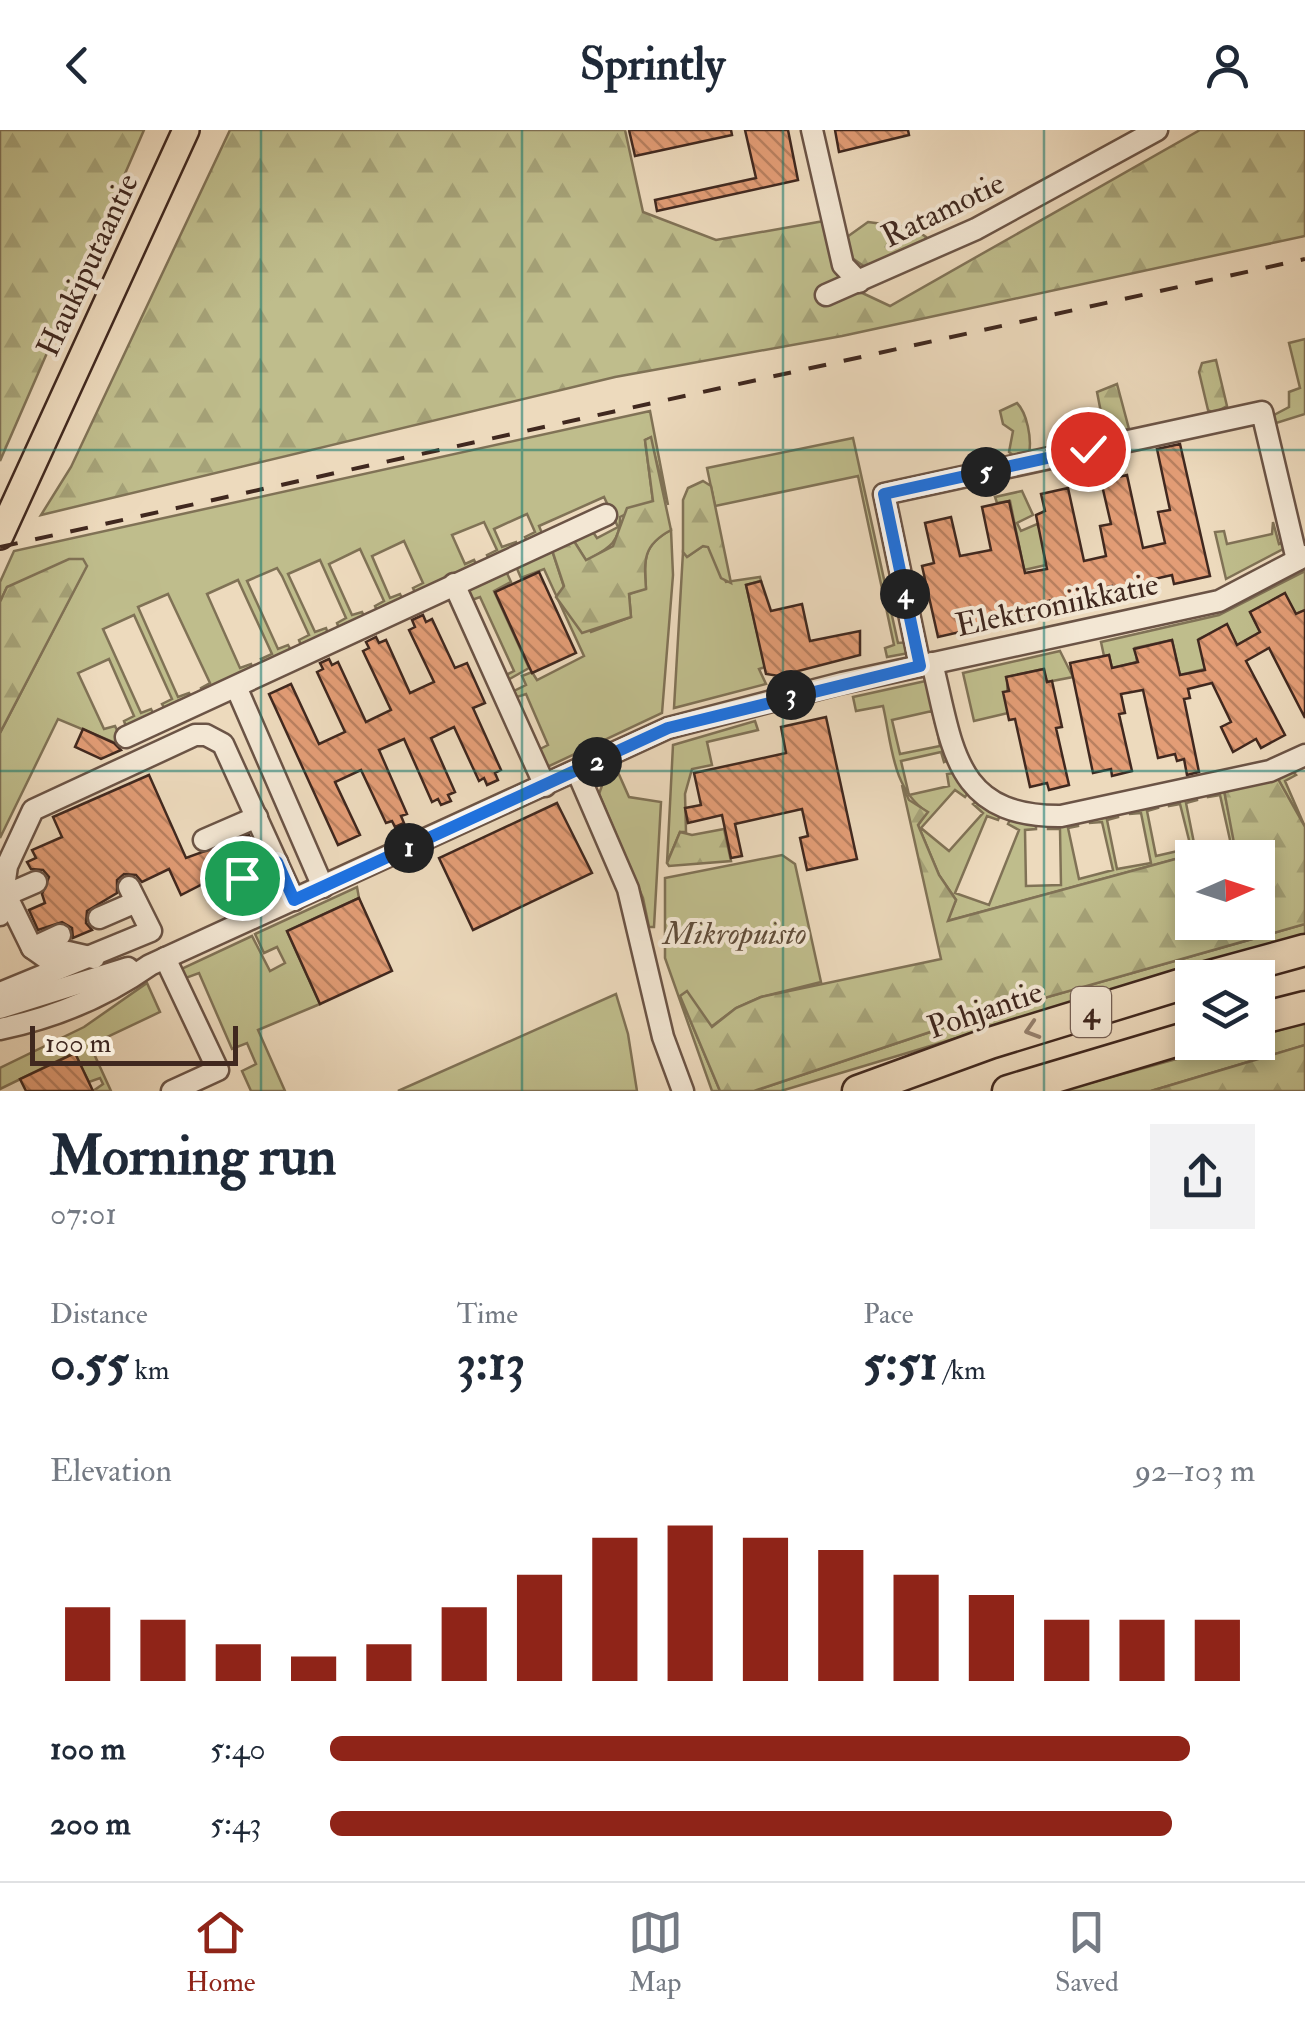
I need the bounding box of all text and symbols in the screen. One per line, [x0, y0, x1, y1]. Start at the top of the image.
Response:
text: Sprintly [580, 37, 725, 93]
icon: back [50, 38, 105, 93]
icon: person [1200, 38, 1255, 93]
street label: Ratamotie [875, 163, 1011, 257]
street label: Haukiputaantie [28, 167, 148, 363]
pin [1046, 407, 1131, 492]
icon: check [1061, 422, 1116, 477]
pin: 5 [961, 447, 1011, 497]
text: 5 [980, 454, 992, 489]
street label: Elektroniikkatie [952, 564, 1162, 646]
pin: 4 [880, 569, 930, 619]
text: 4 [897, 576, 913, 611]
pin: 3 [766, 670, 816, 720]
text: 3 [786, 677, 796, 712]
pin: 2 [572, 737, 622, 787]
text: 2 [590, 744, 604, 779]
pin: 1 [384, 823, 434, 873]
text: 1 [404, 830, 414, 865]
pin [200, 836, 285, 921]
north arrow [1175, 840, 1275, 940]
map controls [1175, 840, 1275, 1060]
icon: arrive [215, 851, 270, 906]
park label: Mikropuisto [661, 914, 807, 954]
button: layers [1175, 960, 1275, 1060]
street label: Pohjantie [922, 972, 1048, 1048]
road number: 4 [1071, 987, 1111, 1037]
one-way arrow [1025, 1018, 1042, 1039]
scale bar [30, 1021, 238, 1066]
text: 100 m [45, 1026, 111, 1061]
text: Morning run [50, 1122, 336, 1191]
button: share [1150, 1124, 1255, 1229]
text: 07:01 [50, 1194, 117, 1234]
text: Distance [50, 1297, 148, 1332]
text: Time [457, 1297, 518, 1332]
text: Pace [863, 1297, 914, 1332]
text: 0.55 [50, 1332, 129, 1395]
text: 3:13 [457, 1332, 525, 1395]
text: 5:51 [863, 1332, 938, 1395]
text: km [129, 1353, 169, 1388]
text: /km [938, 1353, 986, 1388]
text: Elevation [50, 1451, 172, 1491]
text: 92–103 m [1135, 1451, 1255, 1491]
text: 100 m [50, 1729, 126, 1769]
text: 5:40 [210, 1729, 266, 1769]
text: 200 m [50, 1804, 131, 1844]
text: 5:43 [210, 1804, 262, 1844]
tab: Home [186, 1905, 255, 2000]
tab: Map [628, 1905, 683, 2000]
tab: Saved [1055, 1905, 1119, 2000]

